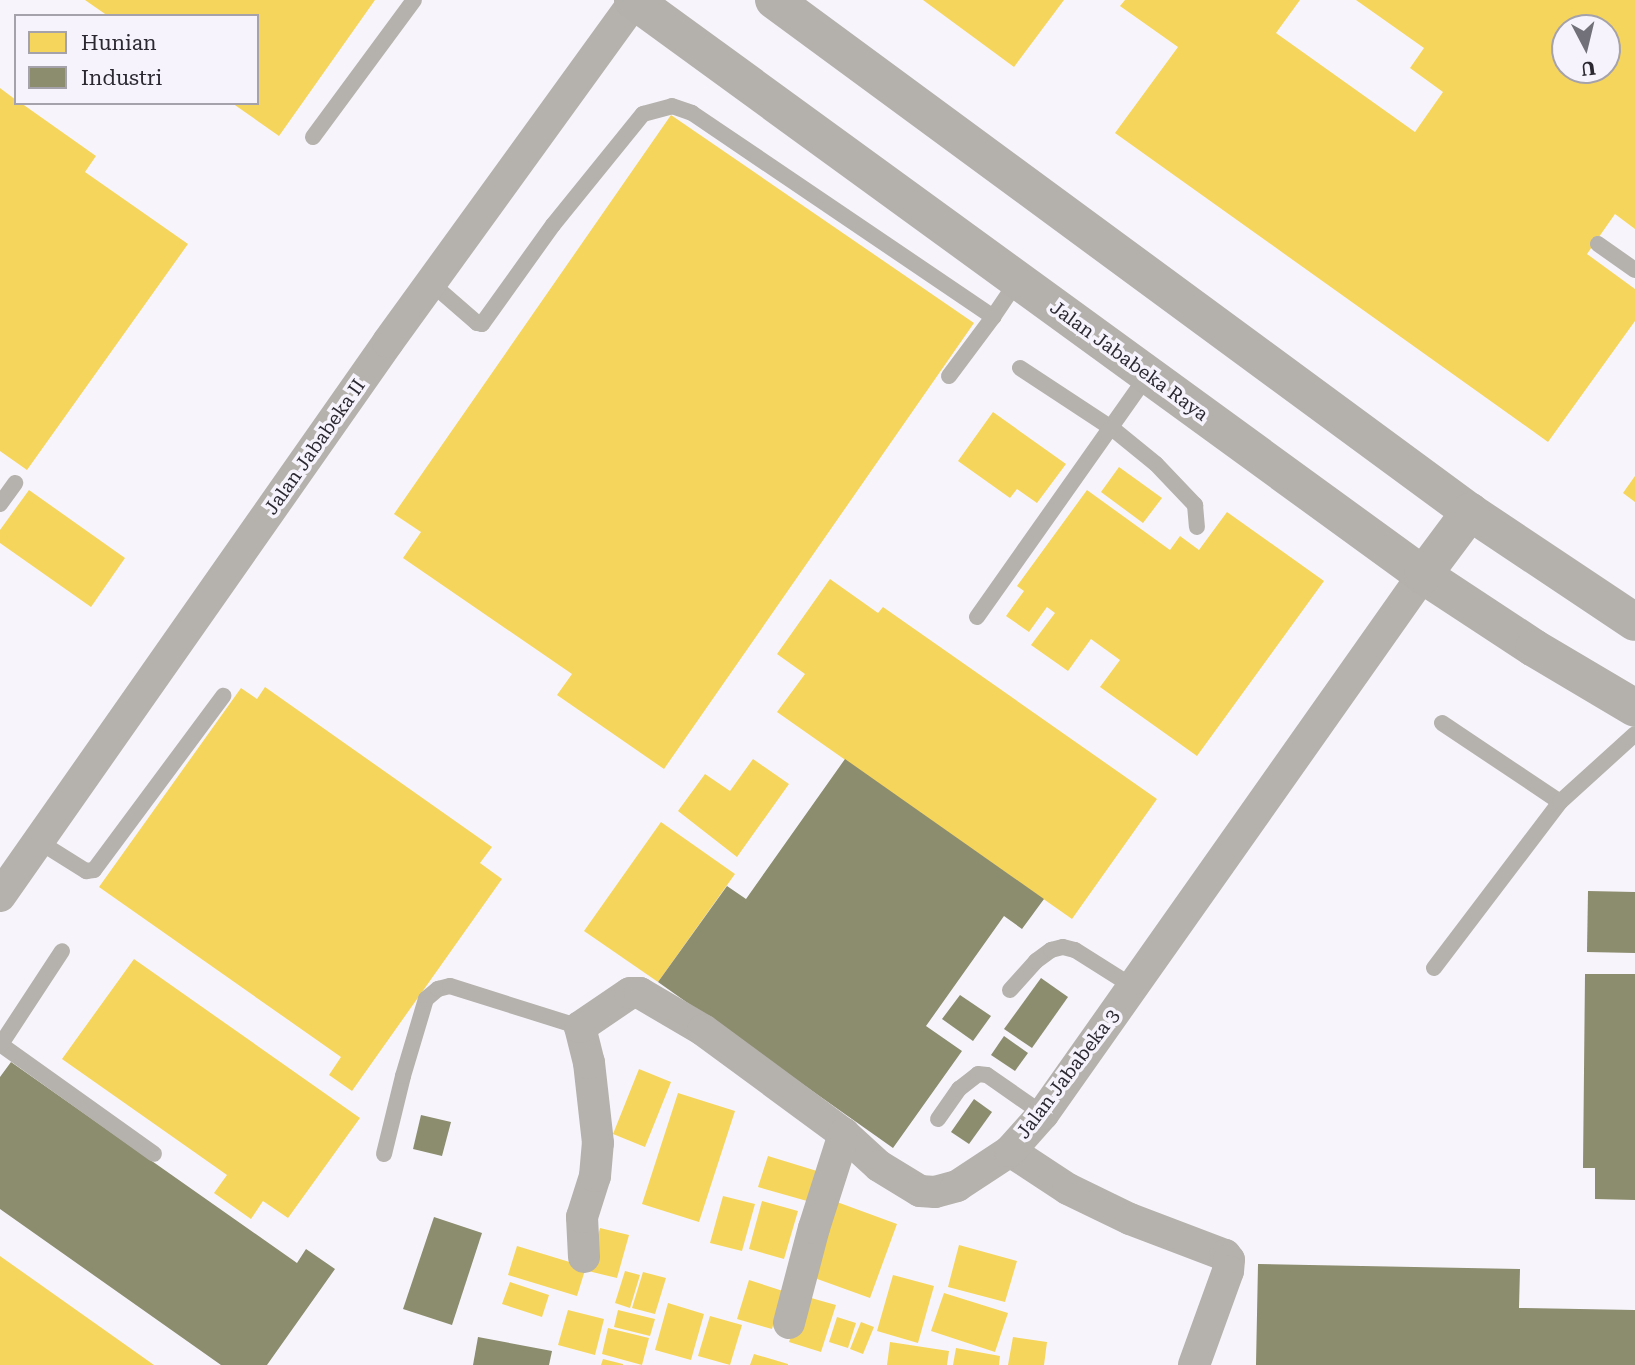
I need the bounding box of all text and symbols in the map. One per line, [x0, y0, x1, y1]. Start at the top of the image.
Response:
legend [14, 14, 259, 105]
north arrow [1551, 14, 1621, 84]
text: Hunian [81, 31, 157, 55]
text: U [1580, 56, 1597, 81]
text: Industri [81, 66, 162, 90]
street label: Jalan Jababeka Raya [1046, 296, 1212, 426]
street label: Jalan Jababeka II [260, 375, 370, 519]
street label: Jalan Jababeka 3 [1012, 1005, 1124, 1143]

